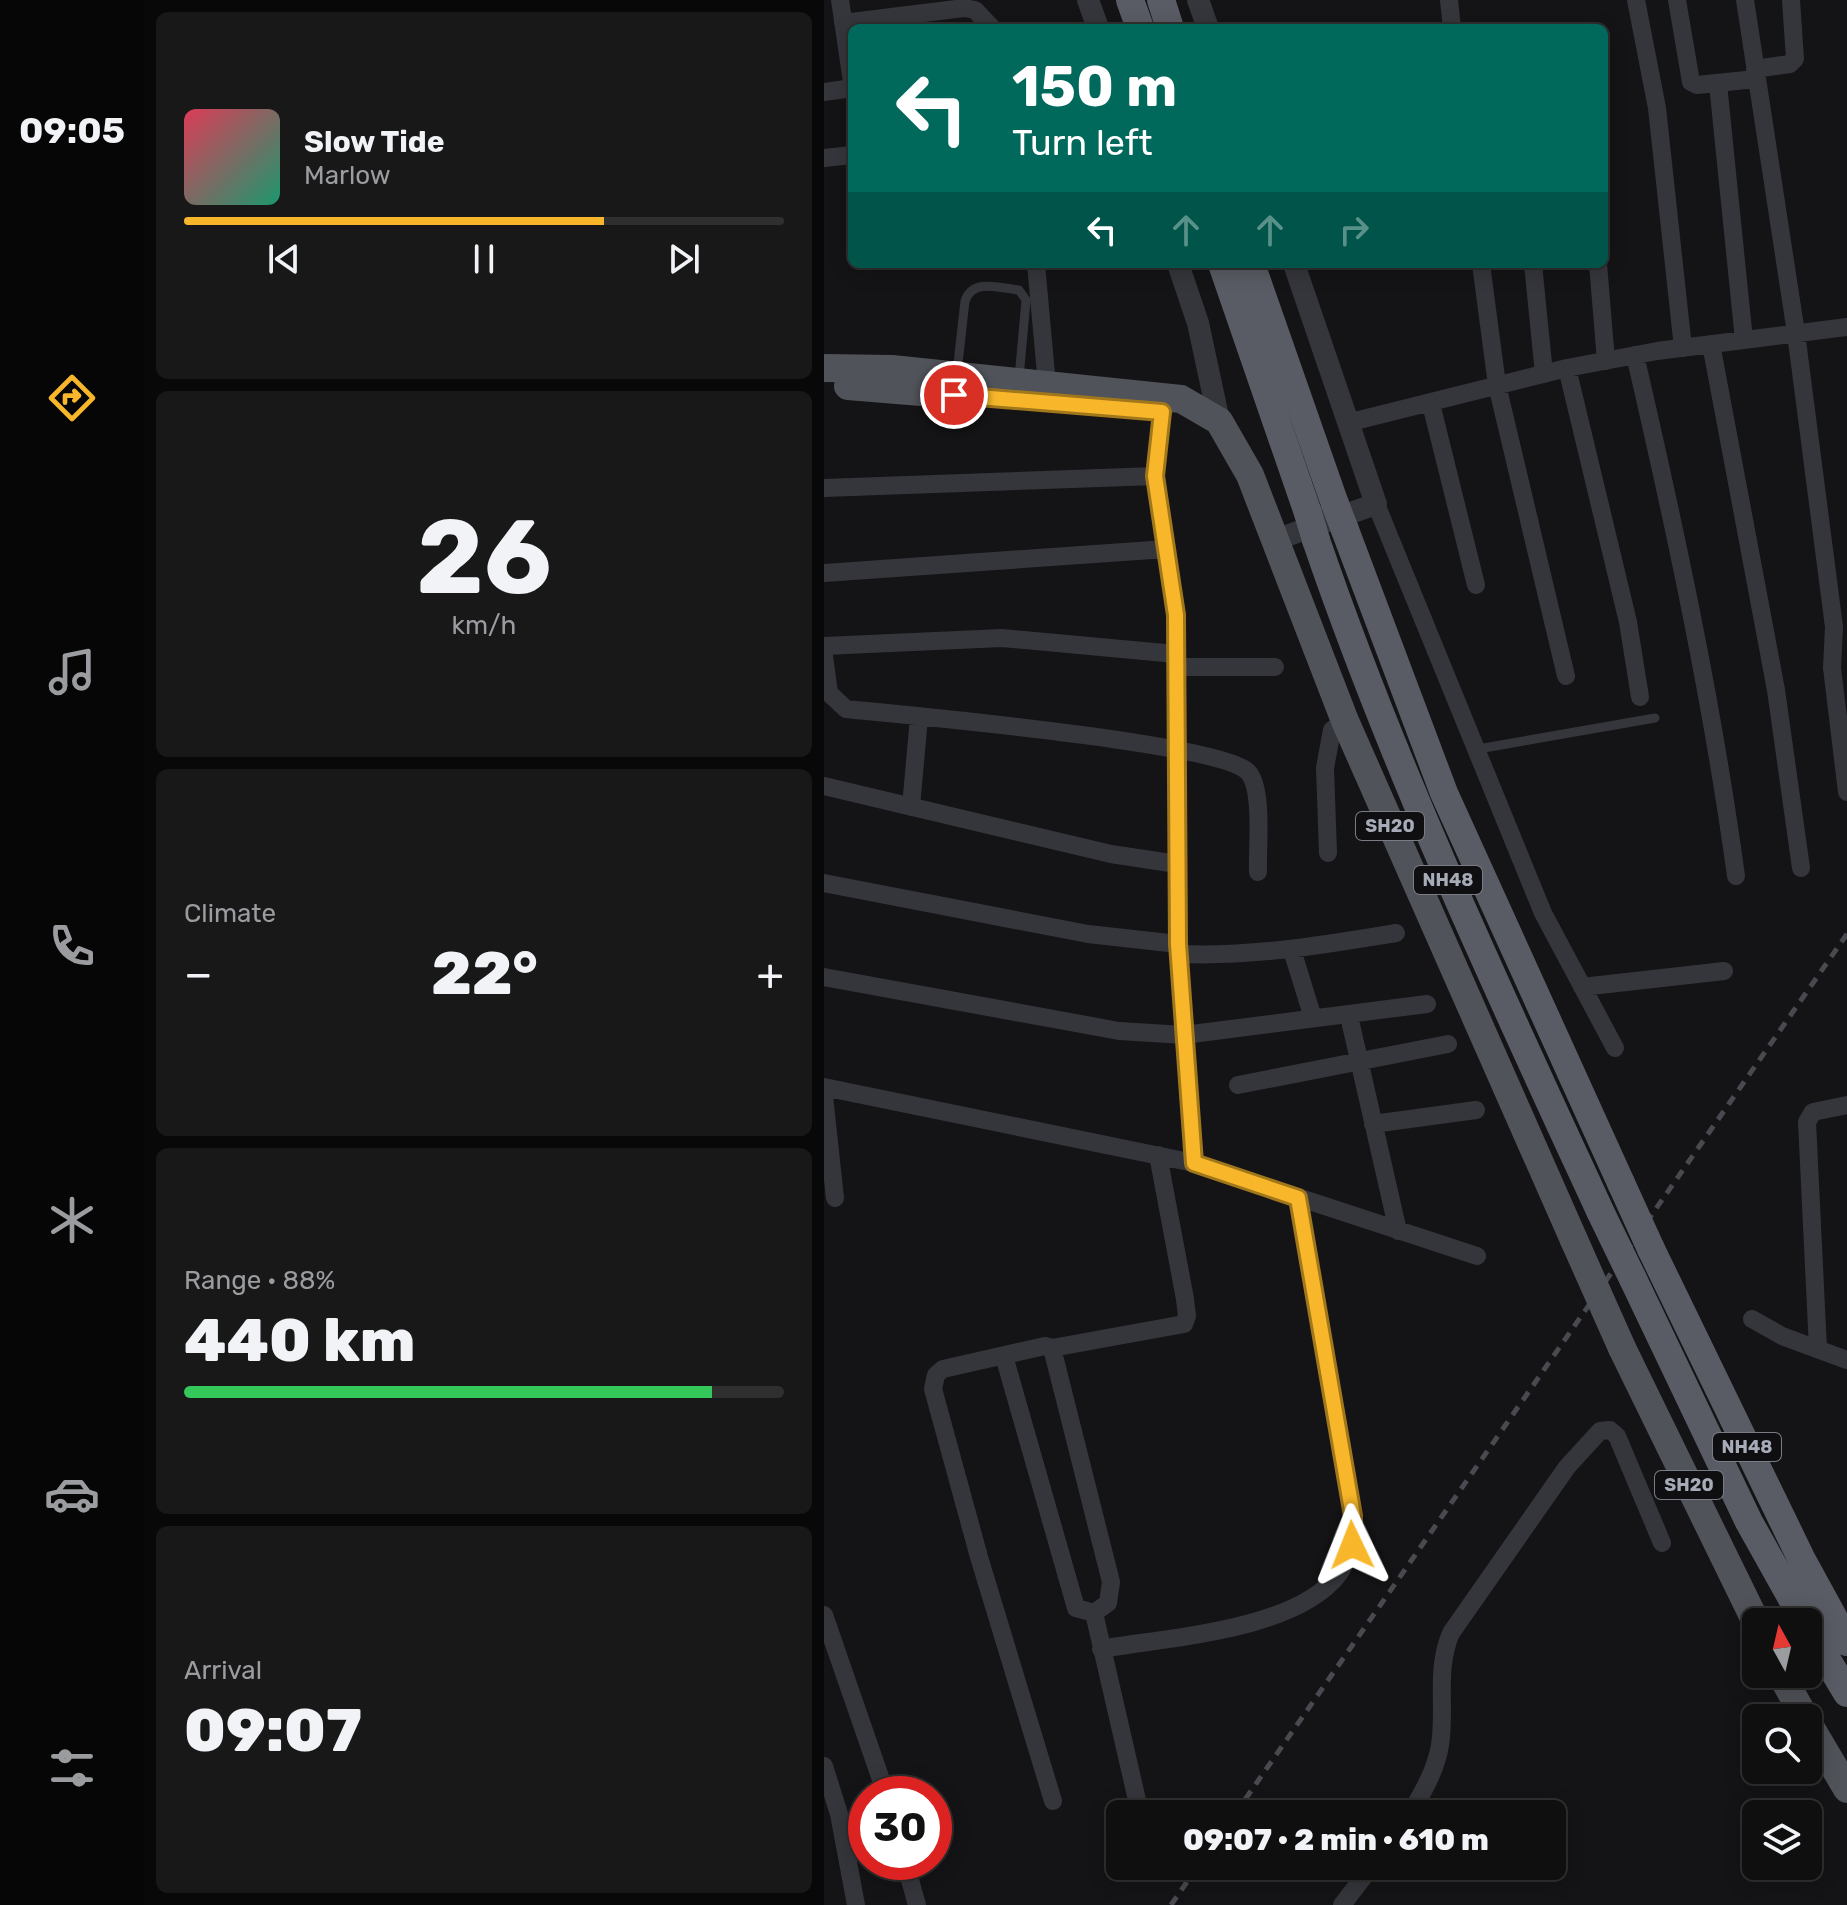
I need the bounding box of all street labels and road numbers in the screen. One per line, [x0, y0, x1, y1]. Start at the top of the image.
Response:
road number: SH20 [1356, 812, 1424, 840]
road number: NH48 [1414, 866, 1482, 894]
road number: NH48 [1713, 1433, 1781, 1461]
road number: SH20 [1655, 1471, 1723, 1499]

